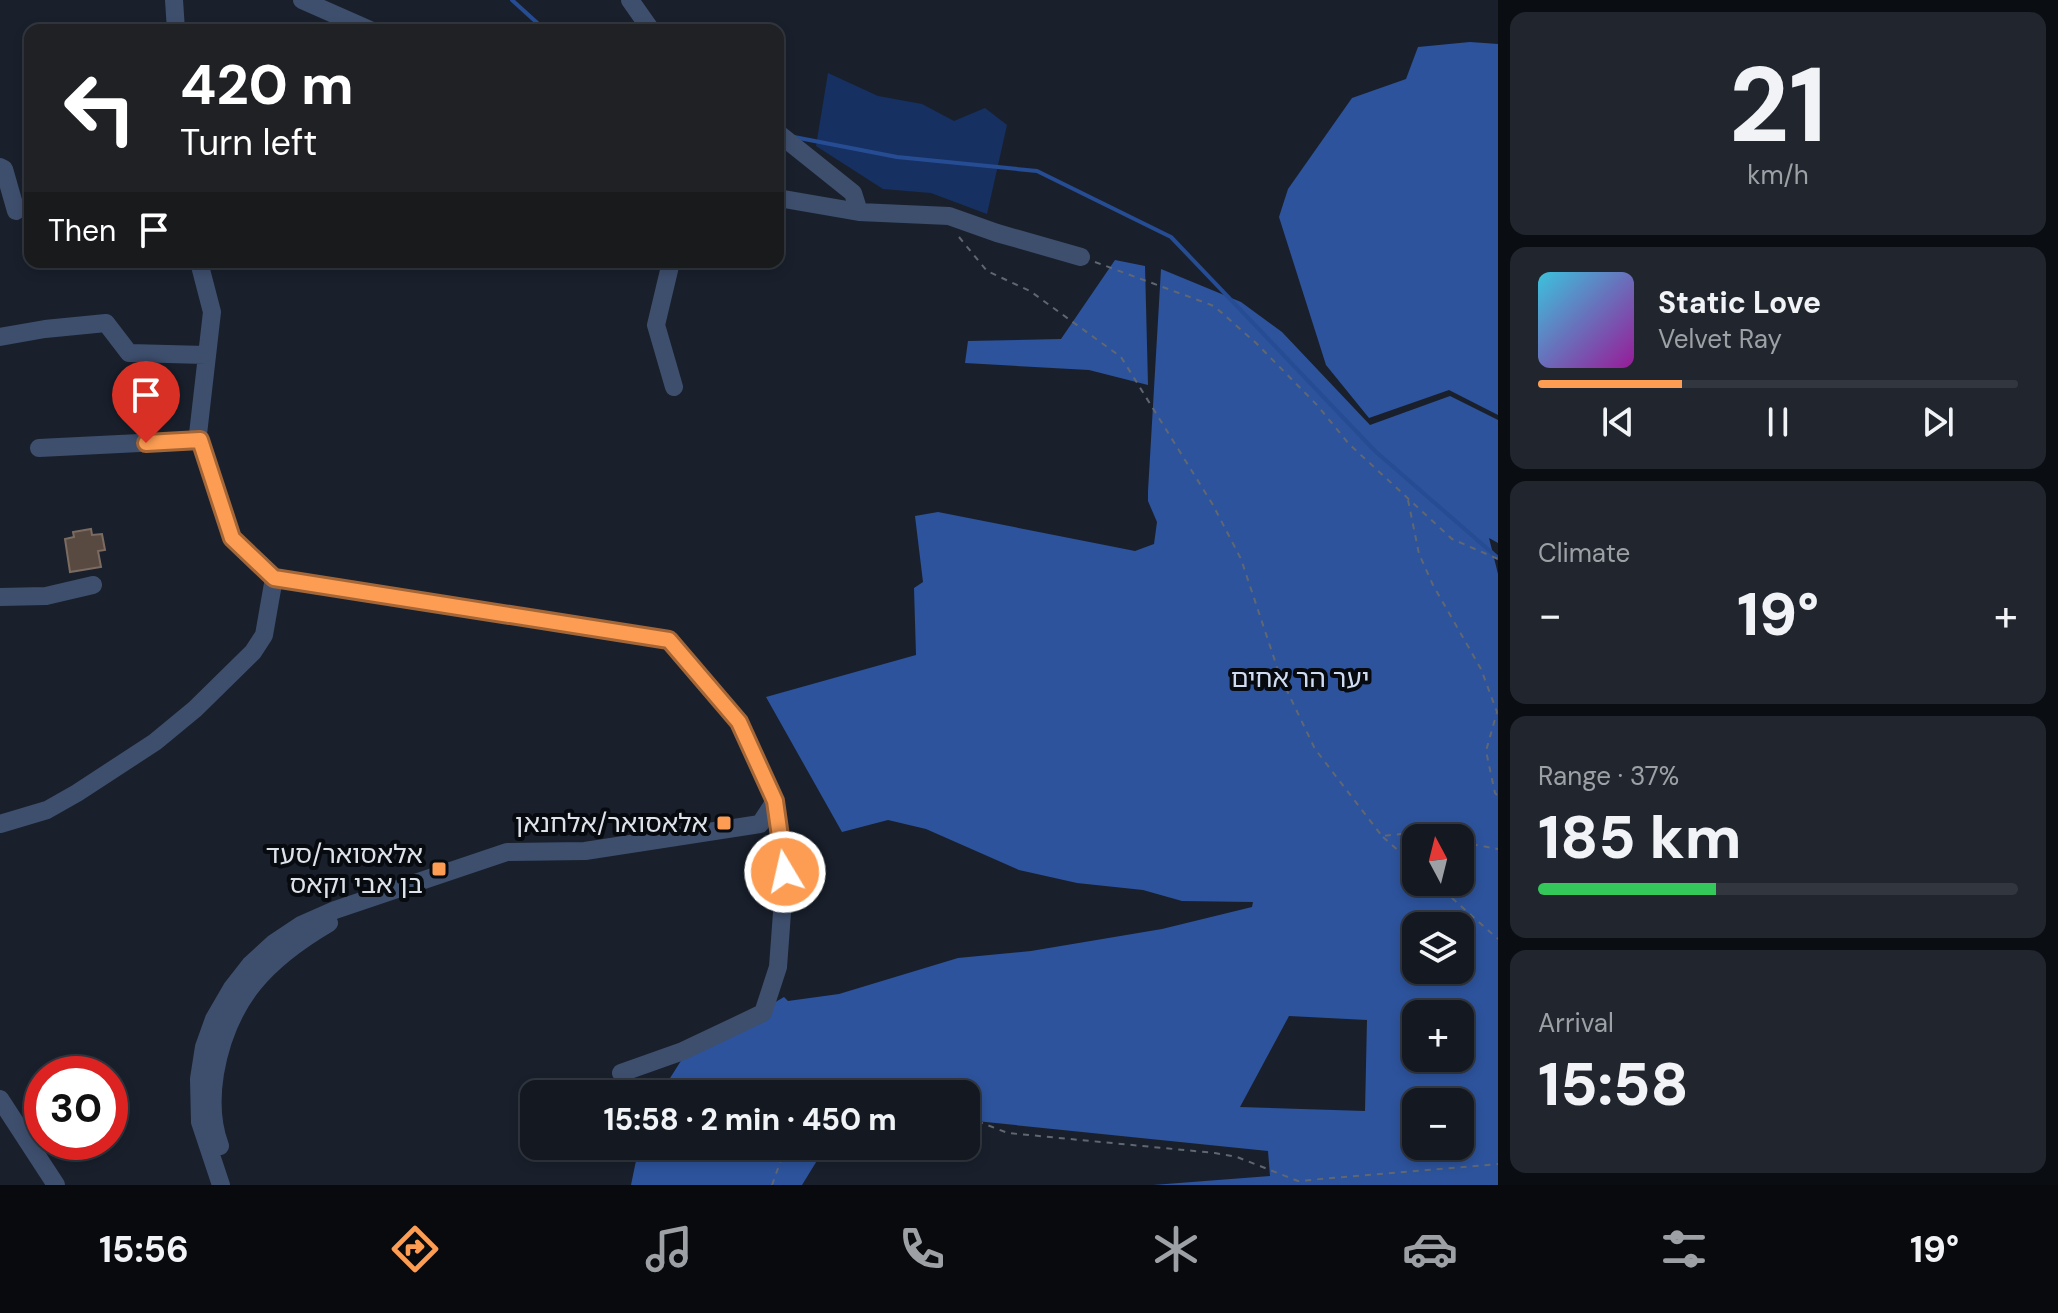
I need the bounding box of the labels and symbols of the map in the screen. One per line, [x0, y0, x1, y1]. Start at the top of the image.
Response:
pin [112, 361, 180, 443]
park label: יער הר אחים [1231, 661, 1369, 695]
place label: אלאסואר/אלחנאן [515, 806, 708, 840]
marker: אלאסואר/אלחנאן [715, 814, 733, 832]
north arrow [1402, 824, 1474, 896]
position arrow [743, 830, 827, 914]
place label: אלאסואר/סעד בן אבי וקאס [266, 837, 423, 901]
marker: אלאסואר/סעד בן אבי וקאס [430, 860, 448, 878]
speed limit sign: 30 [24, 1056, 128, 1160]

